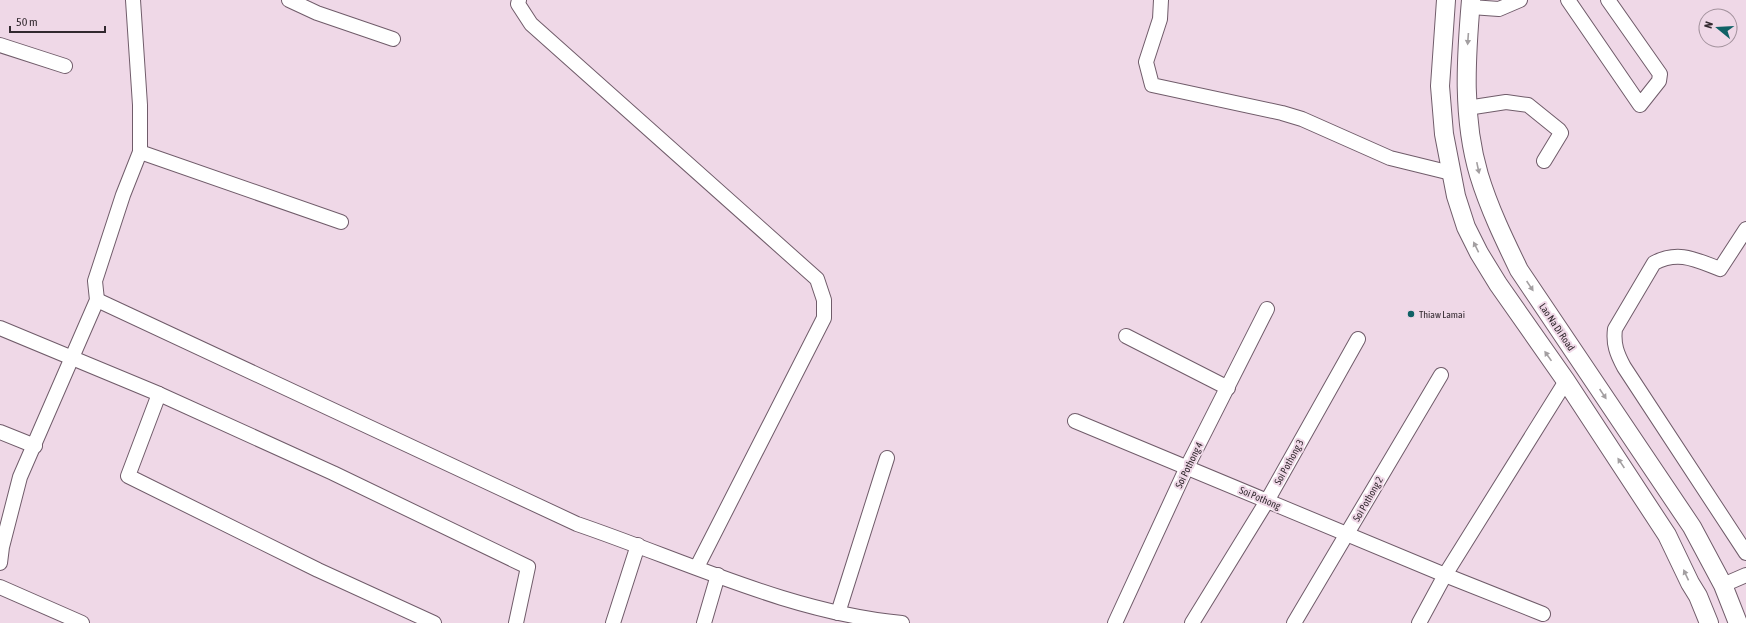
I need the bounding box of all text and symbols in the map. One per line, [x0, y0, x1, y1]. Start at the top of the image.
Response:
scale bar [10, 8, 105, 34]
north arrow [1698, 8, 1738, 48]
text: 50 m [16, 15, 38, 29]
text: N [1702, 20, 1715, 30]
one-way arrow [1464, 33, 1471, 45]
one-way arrow [1475, 162, 1481, 174]
one-way arrow [1473, 242, 1479, 253]
one-way arrow [1526, 281, 1534, 292]
street label: Lao Na Di Road [1537, 301, 1577, 353]
marker: Thiaw Lamai [1406, 309, 1416, 319]
place label: Thiaw Lamai [1419, 309, 1465, 320]
one-way arrow [1544, 350, 1552, 361]
one-way arrow [1599, 389, 1607, 399]
street label: Soi Pothong 3 [1272, 437, 1306, 486]
street label: Soi Pothong 4 [1173, 440, 1205, 490]
one-way arrow [1617, 458, 1625, 469]
street label: Soi Pothong 2 [1351, 474, 1385, 523]
street label: Soi Pothong [1238, 484, 1283, 512]
one-way arrow [1683, 570, 1689, 581]

